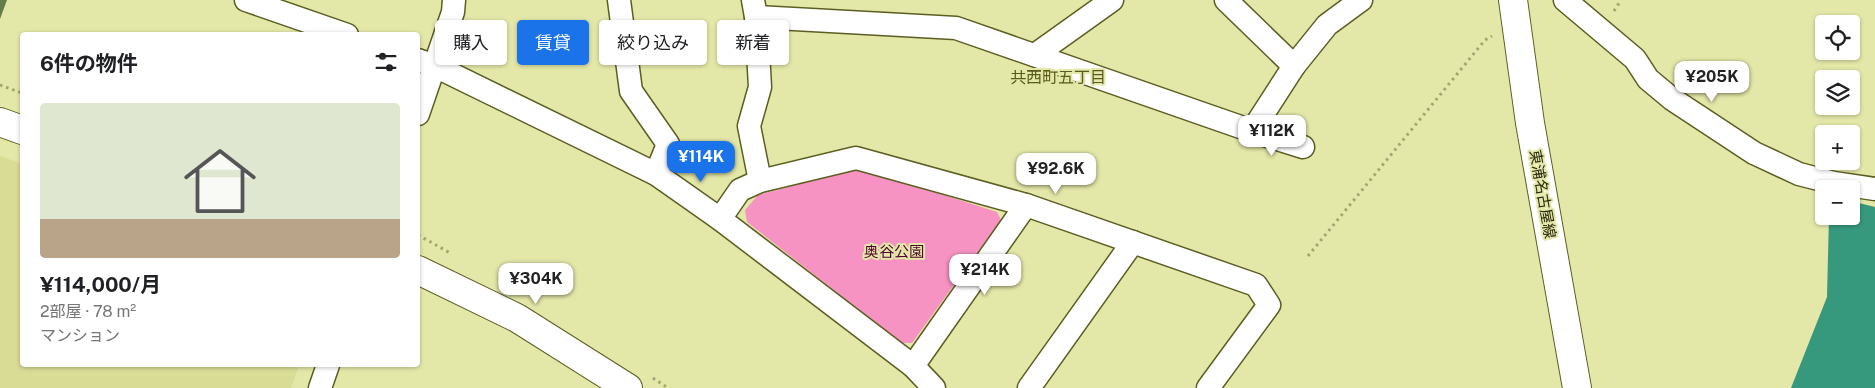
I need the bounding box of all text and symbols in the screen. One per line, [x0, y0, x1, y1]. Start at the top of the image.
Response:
map controls [1815, 15, 1860, 225]
button: locate [1815, 15, 1860, 60]
chip: 購入 [435, 20, 507, 65]
chip: 賃貸 [517, 20, 589, 65]
chip: 絞り込み [599, 20, 707, 65]
chip: 新着 [717, 20, 789, 65]
icon: filters [372, 48, 400, 76]
text: 6件の物件 [40, 51, 138, 76]
pin: ¥205K [1677, 61, 1747, 103]
text: ¥205K [1685, 67, 1739, 86]
district label: 共西町五丁目 [1010, 68, 1106, 87]
button: layers [1815, 70, 1860, 115]
pin: ¥112K [1237, 114, 1307, 157]
text: ¥112K [1249, 121, 1295, 140]
button: + [1815, 125, 1860, 170]
icon: home [175, 136, 265, 226]
pin: ¥114K [666, 140, 736, 183]
text: ¥114K [678, 147, 724, 166]
street label: 東浦名古屋線 [1527, 148, 1559, 240]
pin: ¥92.6K [1015, 152, 1097, 195]
text: ¥92.6K [1027, 159, 1085, 178]
button: − [1815, 180, 1860, 225]
park label: 奥谷公園 [864, 243, 924, 260]
pin: ¥214K [950, 254, 1020, 296]
text: ¥214K [960, 260, 1010, 279]
pin: ¥304K [501, 262, 571, 305]
text: ¥304K [509, 269, 563, 288]
text: ¥114,000/月 [40, 272, 161, 297]
text: 2部屋 · 78 m² [40, 302, 136, 321]
text: マンション [40, 326, 120, 345]

